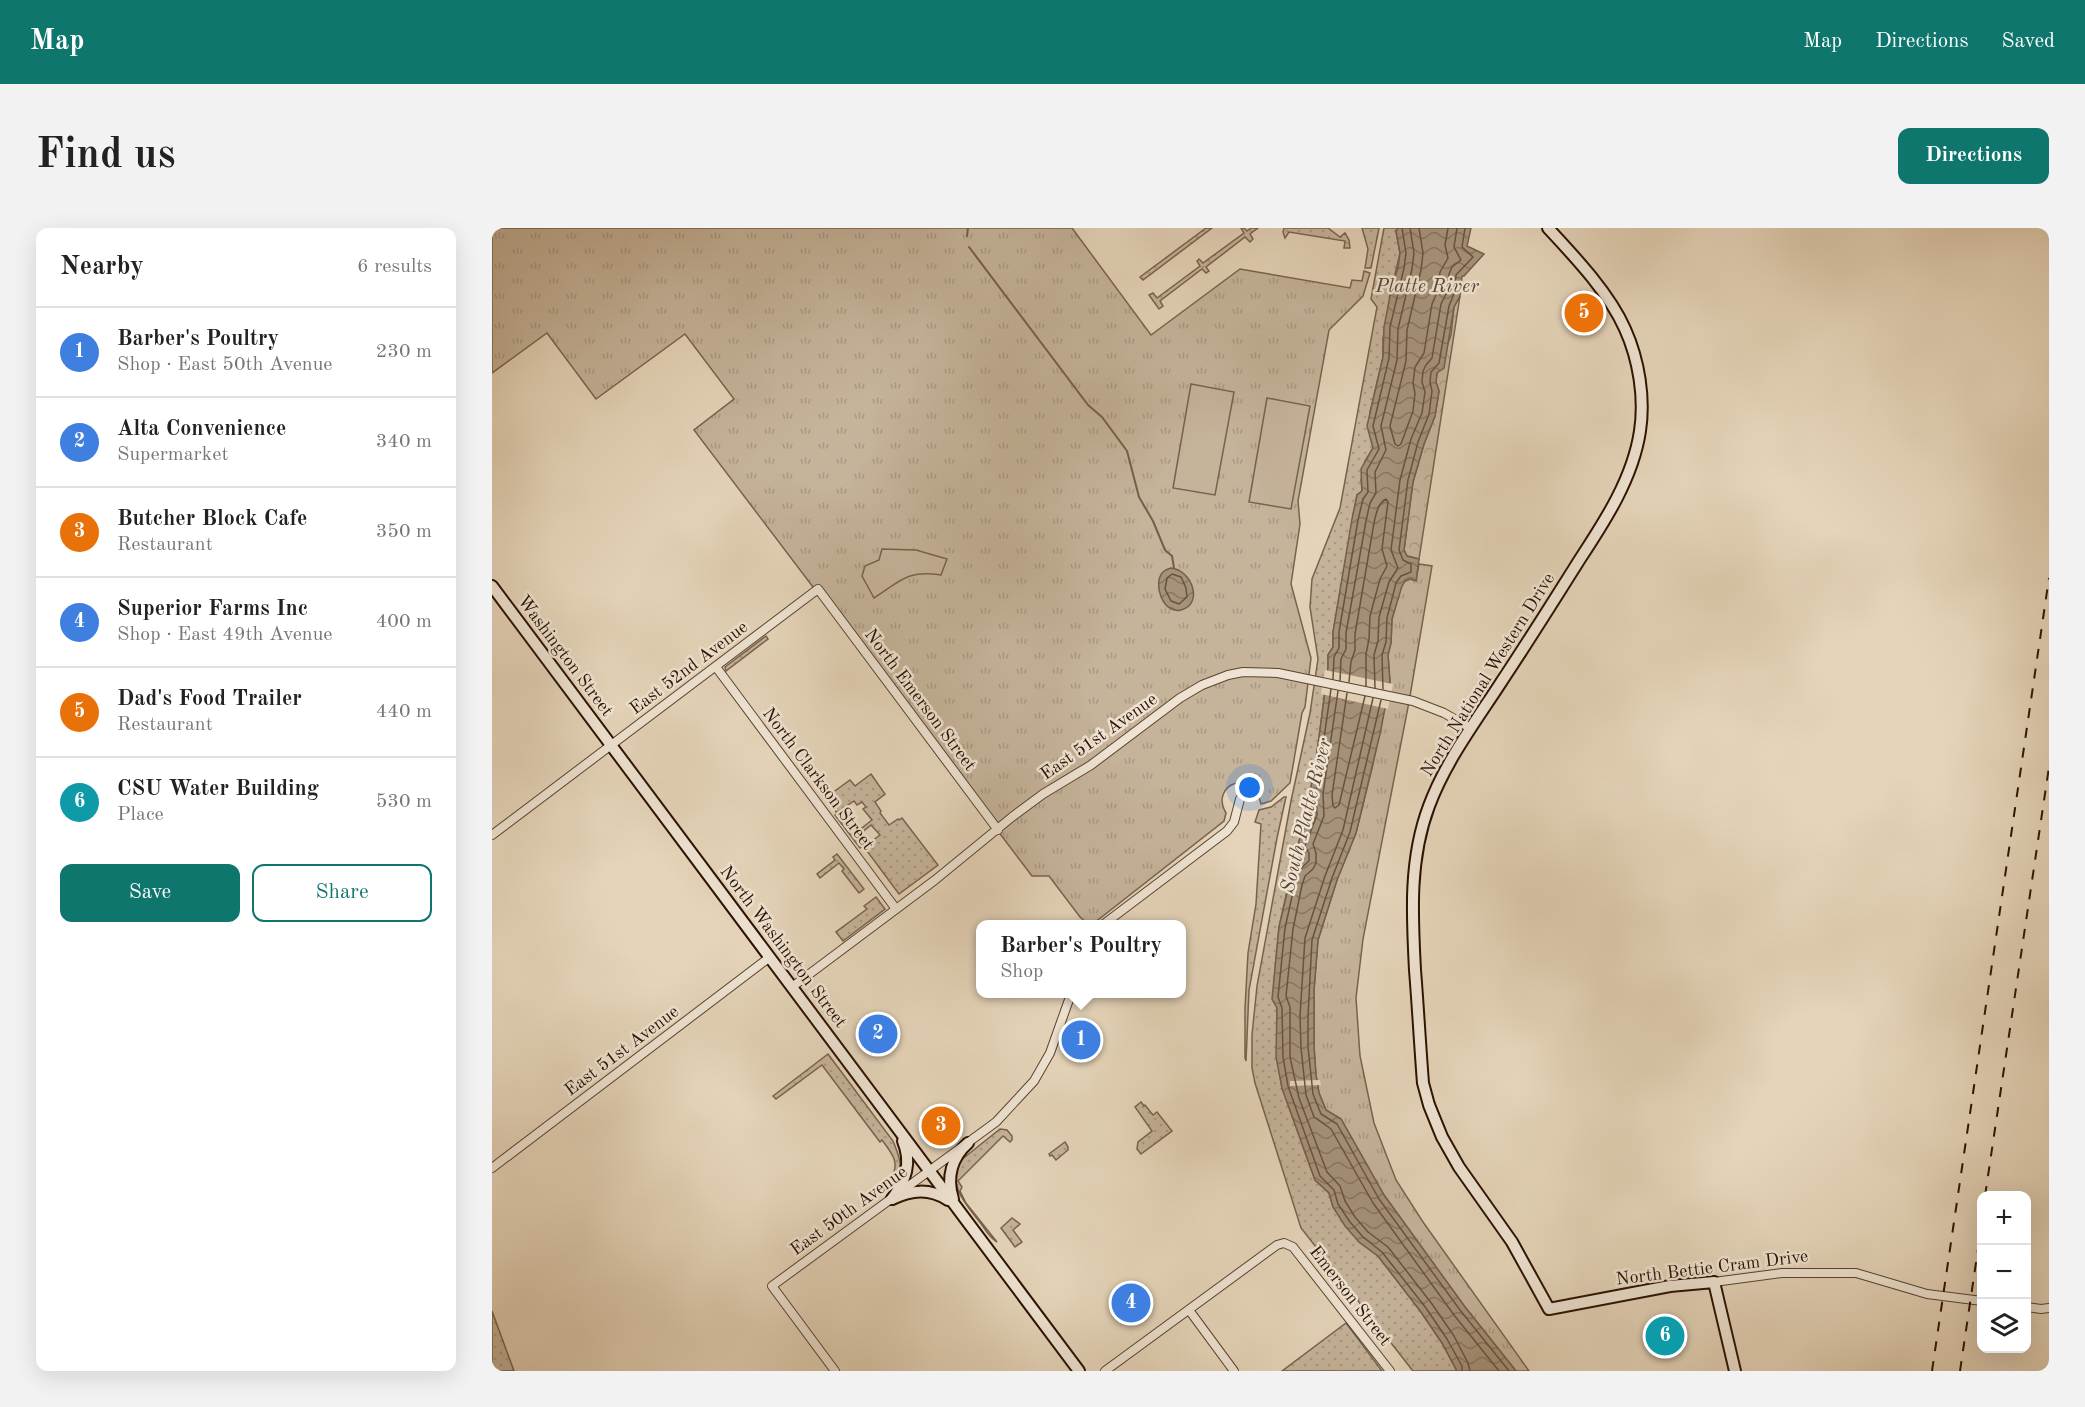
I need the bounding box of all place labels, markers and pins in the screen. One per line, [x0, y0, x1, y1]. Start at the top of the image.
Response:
pin: 5 [1564, 290, 1604, 335]
pin: 2 [858, 1012, 898, 1056]
pin: 1 [1062, 1018, 1100, 1062]
pin: 3 [922, 1104, 960, 1148]
pin: 4 [1112, 1280, 1150, 1326]
pin: 6 [1646, 1314, 1684, 1358]

